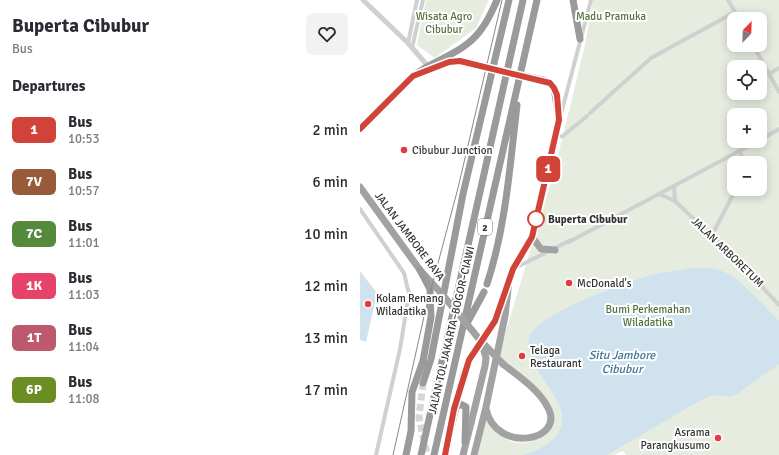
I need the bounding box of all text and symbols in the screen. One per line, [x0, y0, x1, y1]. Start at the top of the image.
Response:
park label: Wisata Agro Cibubur [416, 10, 473, 36]
park label: Madu Pramuka [576, 10, 647, 23]
north arrow [727, 12, 767, 52]
map controls [727, 12, 767, 196]
button: heart [306, 13, 348, 55]
text: Buperta Cibubur [12, 14, 149, 38]
text: Bus [12, 41, 33, 57]
button: locate [727, 60, 767, 100]
text: Departures [12, 77, 85, 95]
button: + [727, 108, 767, 148]
text: Bus [68, 113, 92, 131]
text: 1 [30, 121, 38, 138]
text: 2 min [312, 121, 348, 139]
text: 10:53 [68, 131, 100, 147]
place label: Cibubur Junction [412, 144, 493, 157]
marker: Cibubur Junction [399, 145, 409, 155]
line badge: 1 [535, 156, 561, 182]
button: − [727, 156, 767, 196]
text: 1 [544, 160, 552, 177]
text: Bus [68, 165, 92, 183]
text: 7V [26, 173, 42, 190]
text: 6 min [312, 173, 348, 191]
text: 10:57 [68, 183, 100, 199]
street label: JALAN JAMBORE RAYA [372, 189, 447, 283]
marker: Buperta Cibubur [527, 210, 545, 228]
place label: Buperta Cibubur [548, 213, 628, 226]
street label: JALAN ARBORETUM [689, 215, 767, 290]
text: Bus [68, 217, 92, 235]
road number: 2 [478, 219, 492, 235]
text: 7C [26, 225, 42, 242]
text: 10 min [304, 225, 348, 243]
text: 11:01 [68, 235, 100, 251]
street label: JALAN TOL JAKARTA–BOGOR–CIAWI [426, 245, 477, 415]
text: Bus [68, 269, 92, 287]
text: 1K [26, 277, 42, 294]
text: 12 min [304, 277, 348, 295]
place label: McDonald's [577, 277, 632, 290]
marker: McDonald's [564, 278, 574, 288]
text: 11:03 [68, 287, 100, 303]
place label: Kolam Renang Wiladatika [376, 292, 444, 318]
marker: Kolam Renang Wiladatika [363, 299, 373, 309]
park label: Bumi Perkemahan Wiladatika [605, 303, 691, 329]
text: Bus [68, 321, 92, 339]
text: 1T [27, 329, 41, 346]
text: 13 min [304, 329, 348, 347]
text: 11:04 [68, 339, 100, 355]
place label: Telaga Restaurant [530, 344, 582, 370]
water label: Situ Jambore Cibubur [589, 348, 656, 377]
marker: Telaga Restaurant [517, 351, 527, 361]
text: Bus [68, 373, 92, 391]
text: 6P [26, 381, 42, 398]
text: 17 min [304, 381, 348, 399]
text: 11:08 [68, 391, 100, 407]
place label: Asrama Parangkusumo [640, 426, 710, 452]
marker: Asrama Parangkusumo [713, 433, 723, 443]

